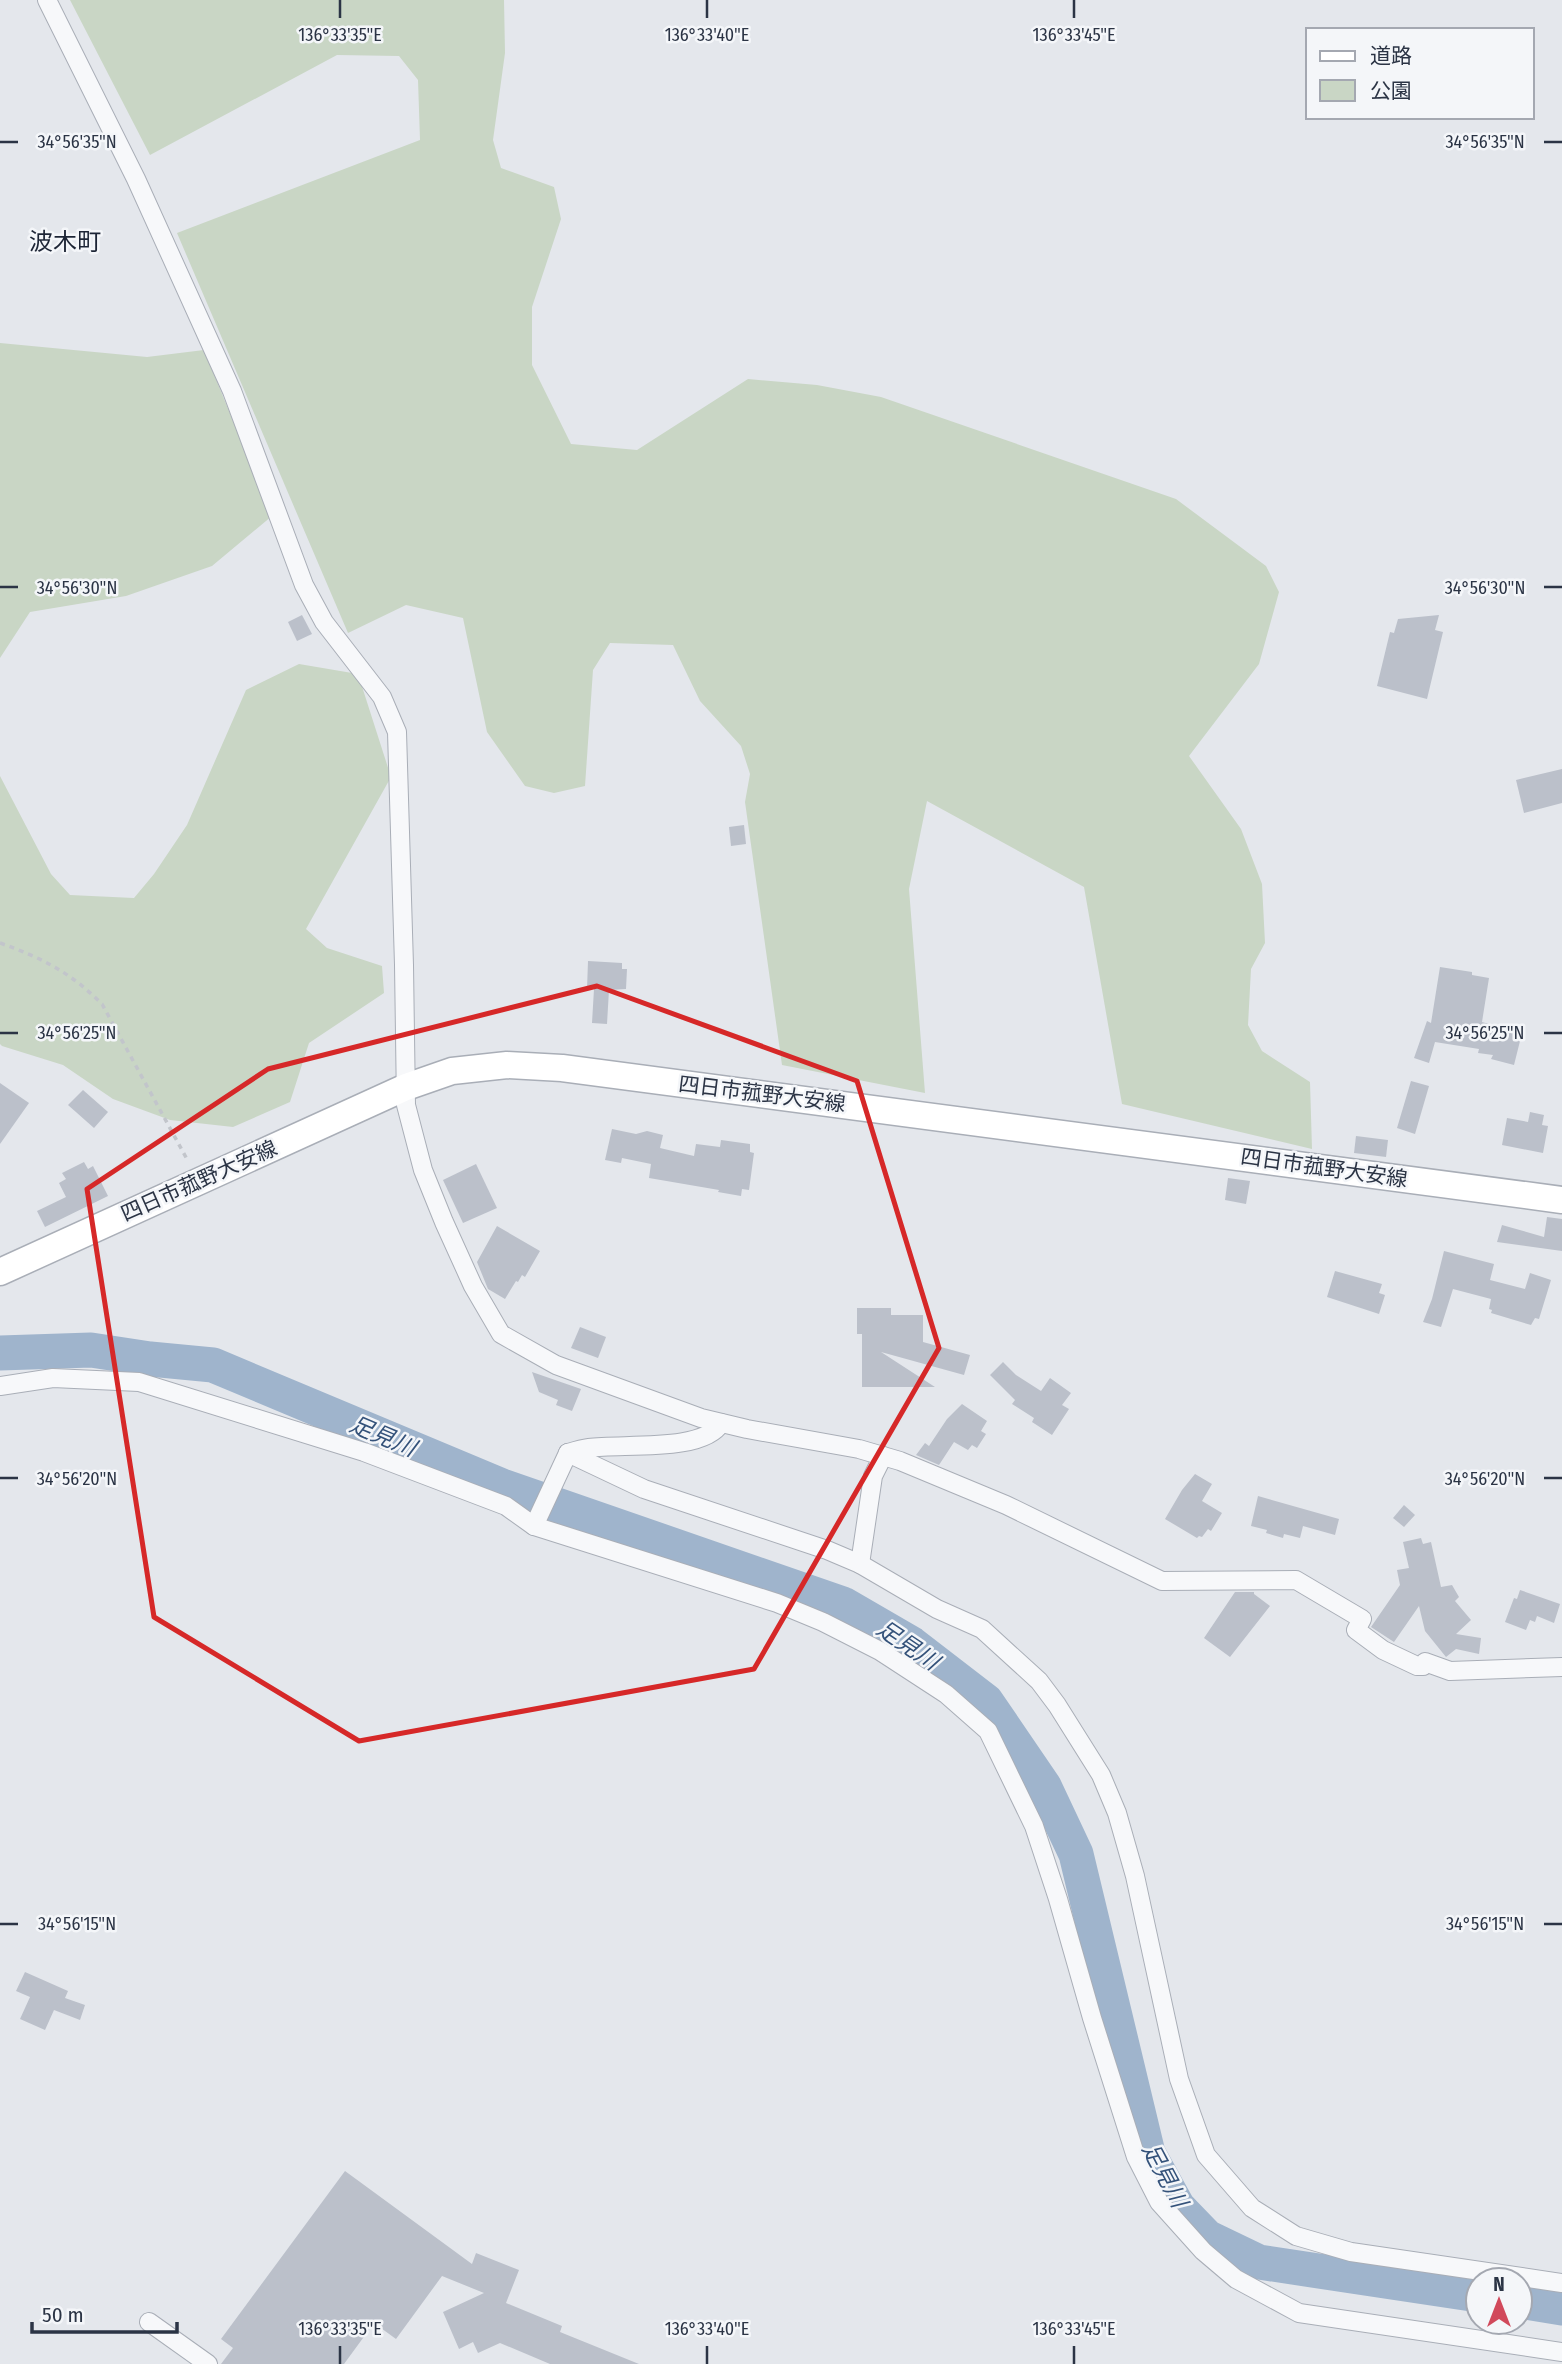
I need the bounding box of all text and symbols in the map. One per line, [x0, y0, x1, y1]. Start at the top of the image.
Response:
text: 136°33'35"E [298, 24, 382, 46]
text: 136°33'40"E [665, 24, 749, 46]
text: 136°33'45"E [1033, 24, 1115, 46]
legend [1306, 28, 1534, 119]
text: 道路 [1370, 43, 1412, 69]
text: 公園 [1370, 78, 1412, 104]
text: 34°56'35"N [37, 131, 117, 153]
text: 34°56'35"N [1445, 131, 1525, 153]
district label: 波木町 [29, 228, 101, 256]
text: 34°56'30"N [37, 577, 117, 599]
text: 34°56'30"N [1445, 577, 1525, 599]
text: 34°56'25"N [37, 1022, 117, 1044]
text: 34°56'25"N [1445, 1022, 1525, 1044]
street label: 四日市菰野大安線 [677, 1071, 847, 1117]
street label: 四日市菰野大安線 [117, 1135, 281, 1227]
street label: 四日市菰野大安線 [1239, 1143, 1409, 1193]
water label: 足見川 [346, 1410, 423, 1464]
text: 34°56'20"N [37, 1468, 117, 1490]
text: 34°56'20"N [1445, 1468, 1525, 1490]
water label: 足見川 [872, 1614, 947, 1678]
text: 34°56'15"N [38, 1913, 116, 1935]
text: 34°56'15"N [1446, 1913, 1524, 1935]
water label: 足見川 [1136, 2138, 1195, 2215]
north arrow [1464, 2266, 1534, 2336]
text: N [1493, 2273, 1505, 2296]
scale bar [32, 2290, 177, 2334]
text: 50 m [42, 2302, 84, 2328]
text: 136°33'35"E [298, 2318, 382, 2340]
text: 136°33'40"E [665, 2318, 749, 2340]
text: 136°33'45"E [1033, 2318, 1115, 2340]

